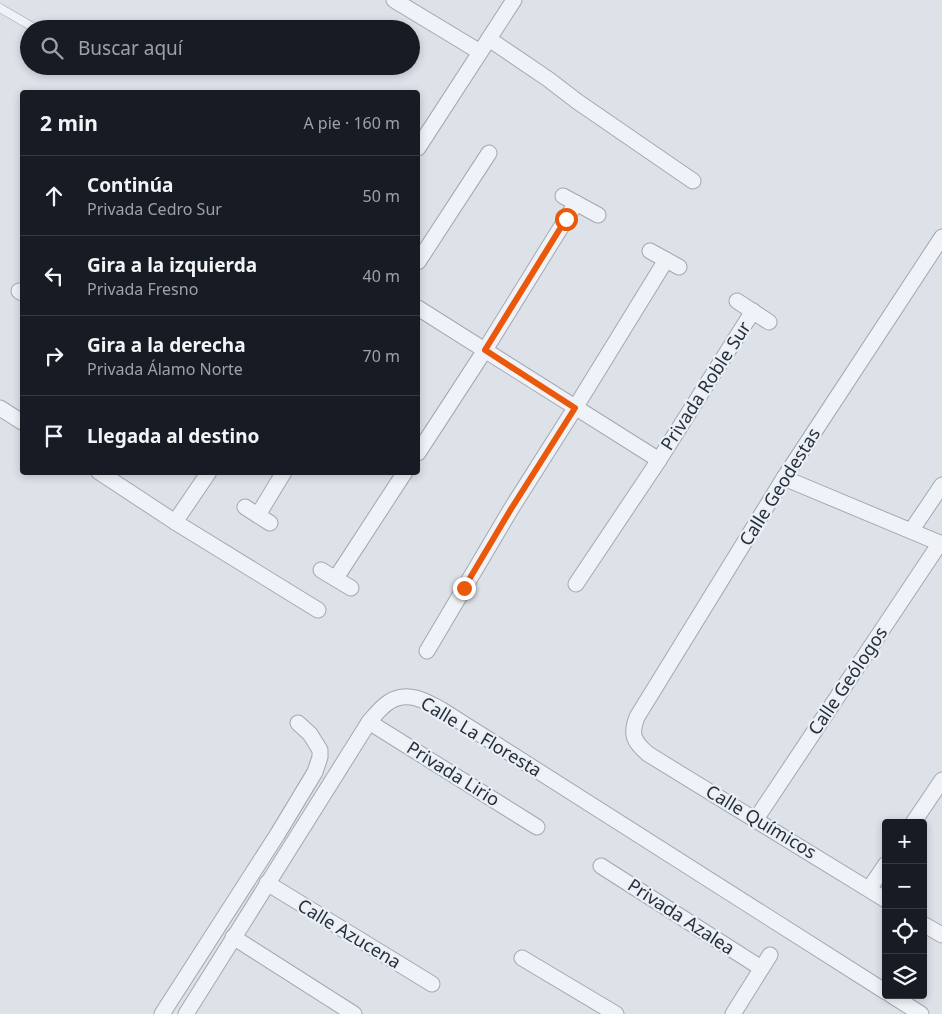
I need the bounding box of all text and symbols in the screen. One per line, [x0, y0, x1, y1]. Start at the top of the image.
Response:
search box [20, 20, 420, 75]
icon: search [38, 34, 66, 62]
text: Buscar aquí [78, 35, 183, 61]
text: 2 min [40, 109, 98, 137]
text: A pie · 160 m [303, 112, 400, 134]
text: Continúa [87, 172, 173, 198]
icon: ahead [40, 182, 68, 210]
text: 50 m [363, 185, 400, 207]
text: Privada Cedro Sur [87, 198, 222, 220]
route start [555, 208, 578, 231]
text: Gira a la izquierda [87, 252, 257, 278]
icon: left [40, 262, 68, 290]
text: 40 m [363, 265, 400, 287]
text: Privada Fresno [87, 278, 198, 300]
street label: Privada Roble Sur [654, 316, 756, 455]
text: Gira a la derecha [87, 332, 246, 358]
icon: right [40, 342, 68, 370]
text: 70 m [363, 345, 400, 367]
text: Privada Álamo Norte [87, 358, 243, 380]
icon: arrive [40, 422, 68, 450]
text: Llegada al destino [87, 423, 259, 449]
street label: Calle Geodestas [733, 423, 825, 550]
route end [453, 577, 476, 600]
street label: Calle Geólogos [802, 622, 892, 739]
street label: Calle La Floresta [417, 691, 546, 782]
street label: Privada Lirio [403, 735, 504, 811]
street label: Calle Químicos [702, 779, 821, 864]
map controls [882, 819, 927, 999]
button: + [882, 819, 927, 864]
button: − [882, 864, 927, 909]
street label: Privada Azalea [623, 873, 740, 960]
street label: Calle Azucena [293, 893, 406, 973]
button: locate [882, 909, 927, 954]
button: layers [882, 954, 927, 999]

